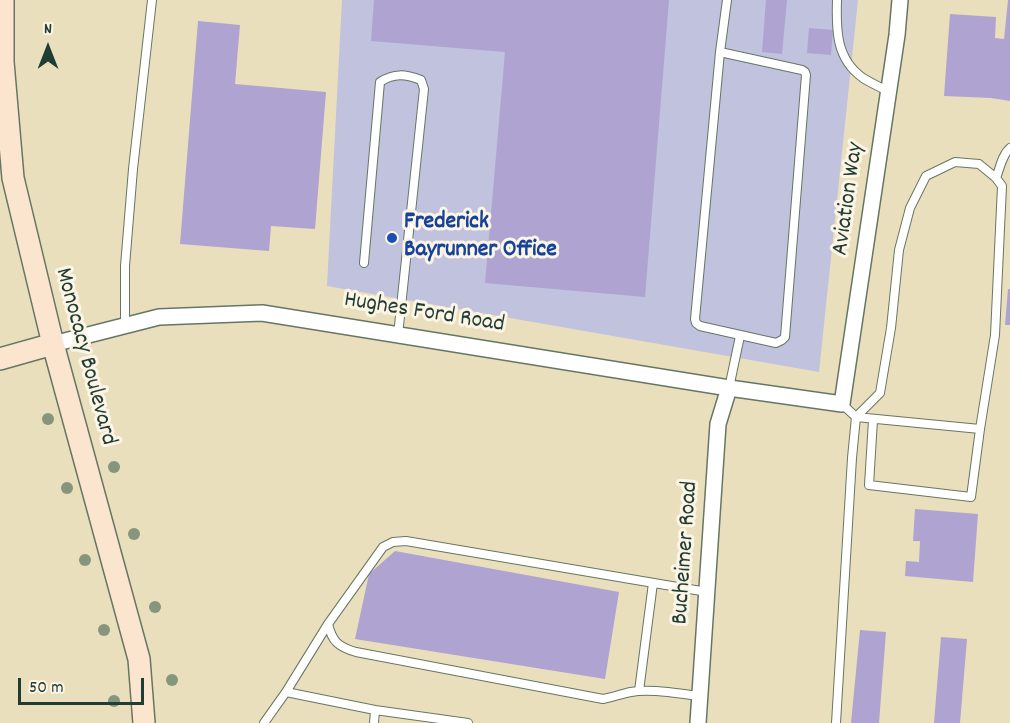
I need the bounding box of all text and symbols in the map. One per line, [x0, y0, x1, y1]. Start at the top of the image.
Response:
north arrow [18, 18, 78, 78]
text: N [44, 18, 52, 41]
street label: Aviation Way [828, 141, 872, 257]
place label: Frederick Bayrunner Office [404, 210, 557, 266]
marker: Frederick Bayrunner Office [385, 231, 399, 245]
street label: Monocacy Boulevard [46, 265, 122, 449]
street label: Hughes Ford Road [342, 287, 506, 341]
street label: Bucheimer Road [668, 480, 706, 626]
scale bar [21, 666, 147, 704]
text: 50 m [29, 676, 64, 701]

